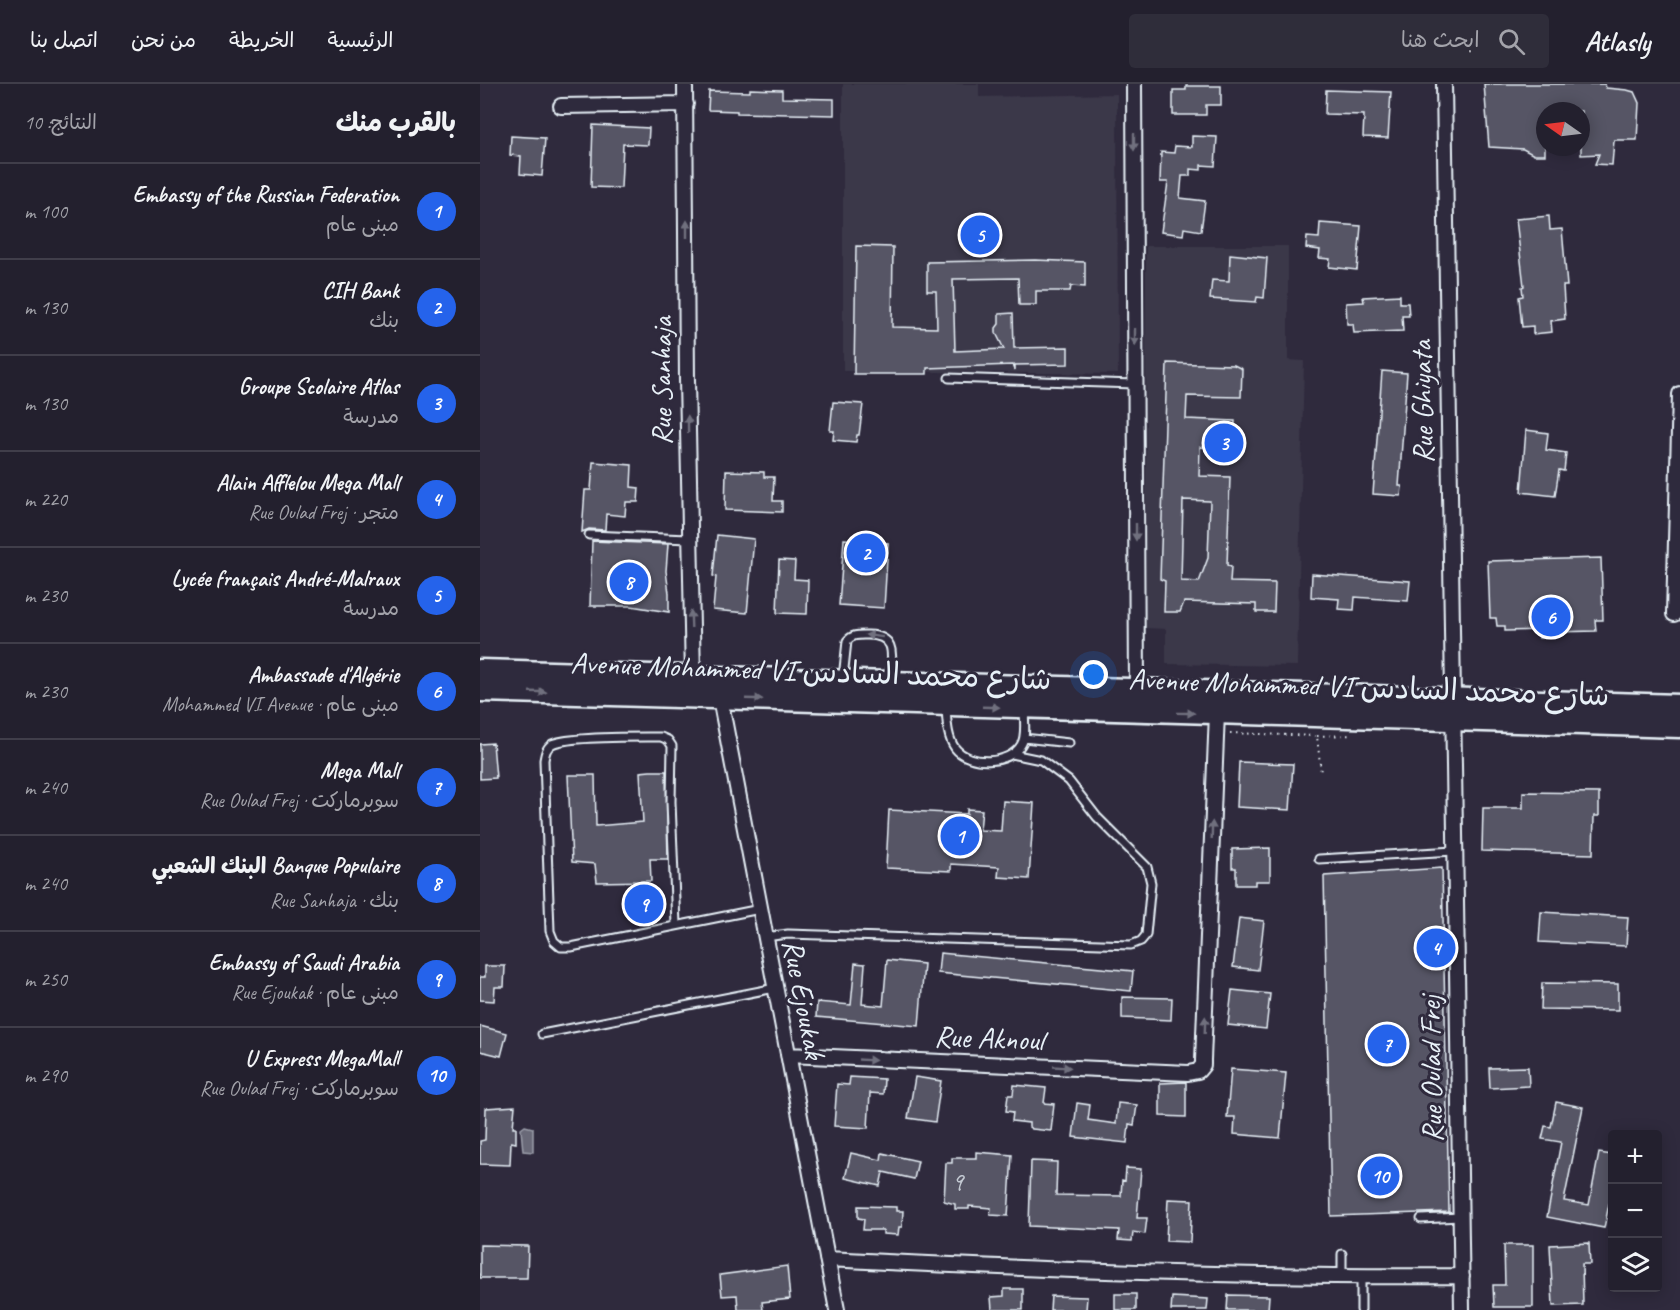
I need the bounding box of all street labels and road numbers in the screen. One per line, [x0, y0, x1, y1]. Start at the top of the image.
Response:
street label: Rue Sanhaja [642, 315, 680, 445]
street label: Rue Ghiyata [1402, 338, 1442, 464]
street label: Avenue Mohammed VI شارع محمد السادس [570, 644, 1052, 700]
street label: Avenue Mohammed VI شارع محمد السادس [1128, 660, 1610, 716]
street label: Rue Ejoukak [774, 936, 835, 1064]
street label: Rue Oulad Frej [1411, 992, 1451, 1143]
street label: Rue Aknoul [934, 1017, 1049, 1059]

